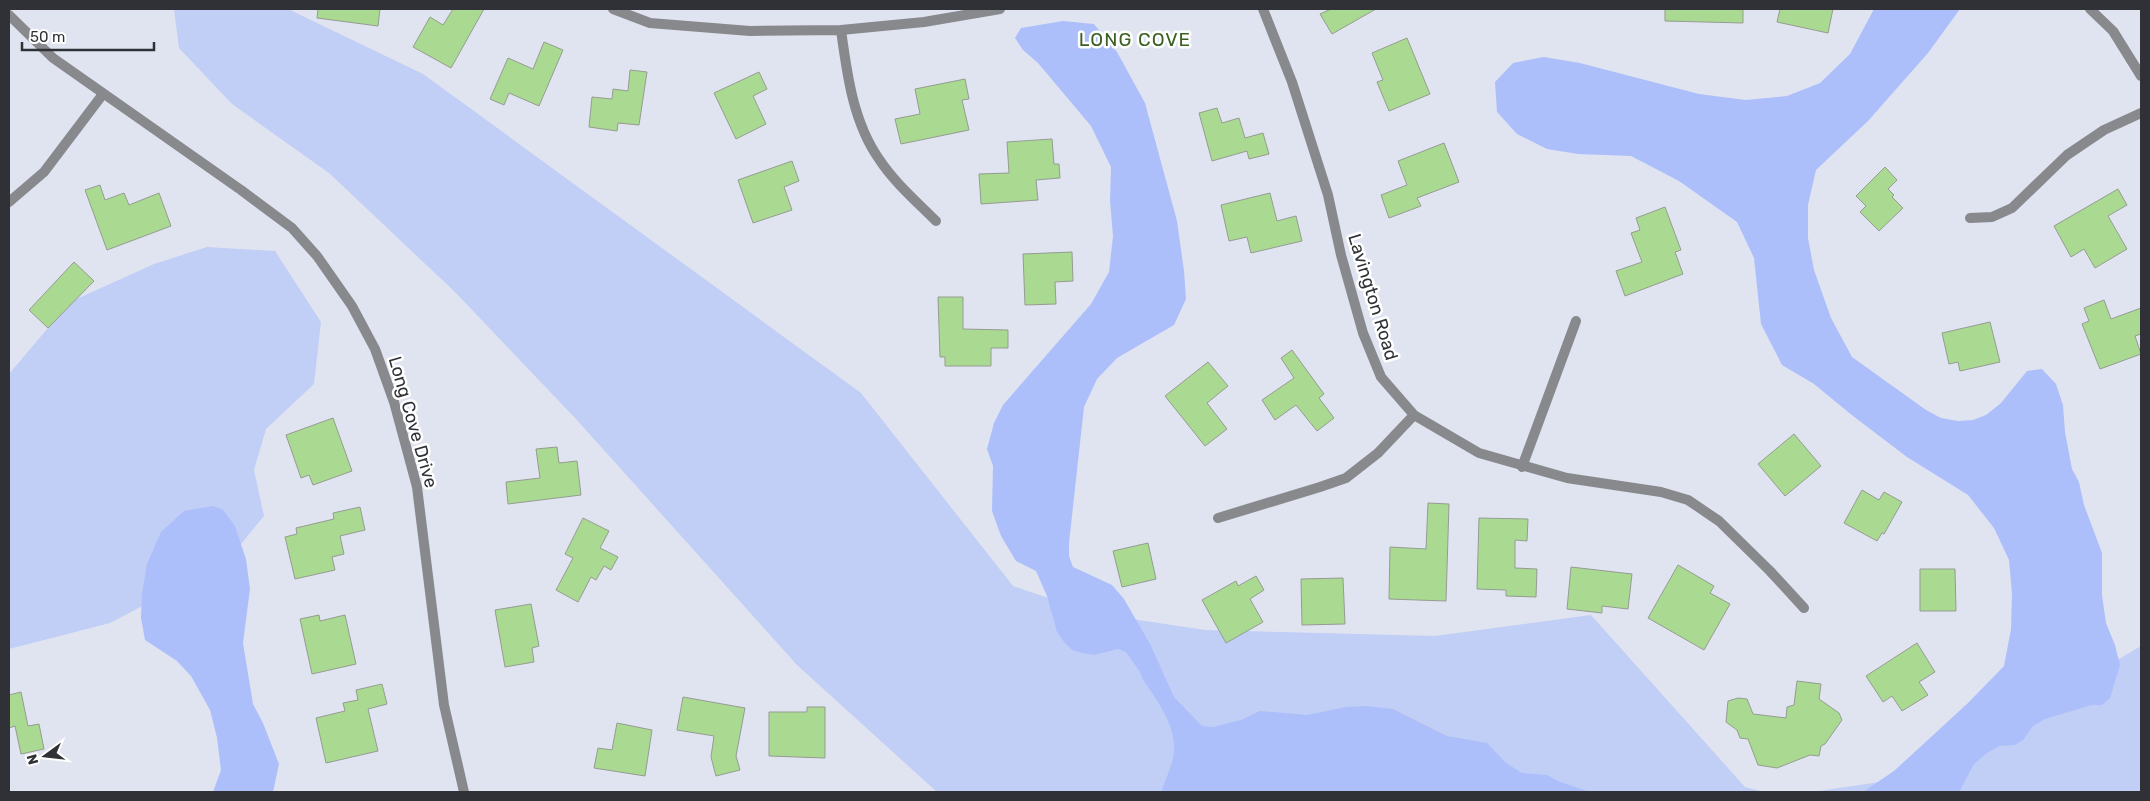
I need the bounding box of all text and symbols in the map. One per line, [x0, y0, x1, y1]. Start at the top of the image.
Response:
scale bar [22, 20, 155, 52]
text: 50 m [30, 28, 65, 46]
district label: LONG COVE [1079, 28, 1191, 51]
street label: Lavington Road [1343, 231, 1403, 363]
street label: Long Cove Drive [384, 354, 442, 490]
north arrow [20, 731, 70, 781]
text: N [23, 752, 42, 766]

